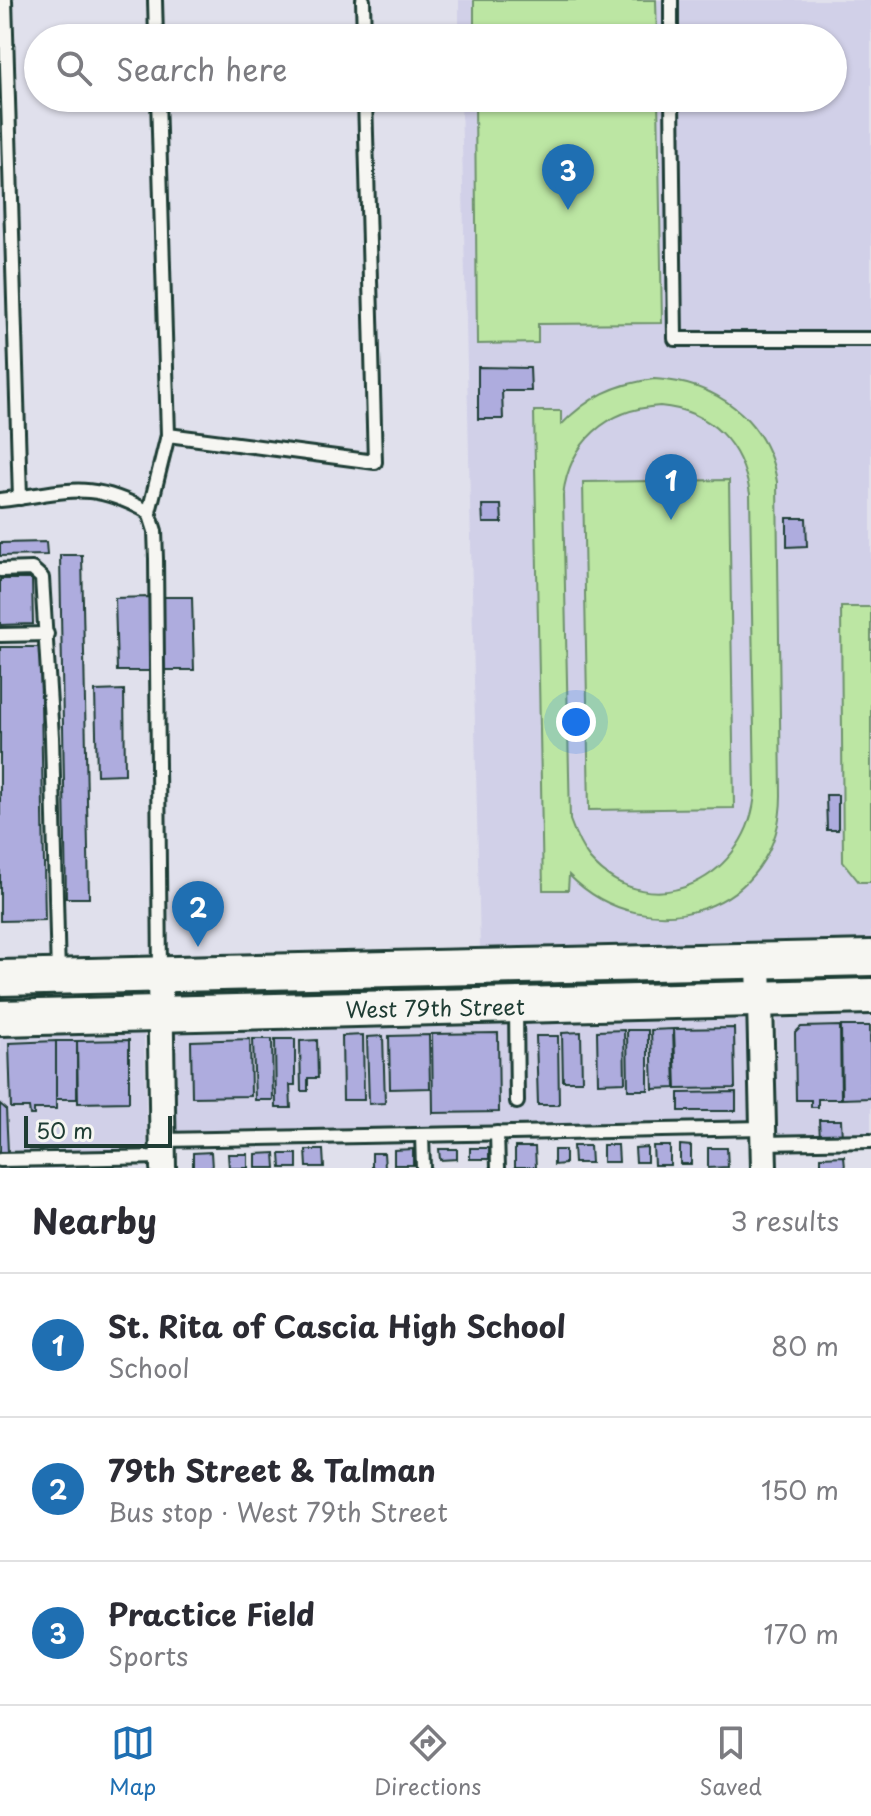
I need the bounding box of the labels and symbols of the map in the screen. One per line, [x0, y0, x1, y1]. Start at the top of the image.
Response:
pin: 3 [542, 144, 594, 210]
pin: 1 [645, 454, 697, 520]
your location [556, 702, 596, 742]
pin: 2 [172, 881, 224, 947]
street label: West 79th Street [345, 989, 525, 1025]
scale bar [24, 1112, 172, 1148]

